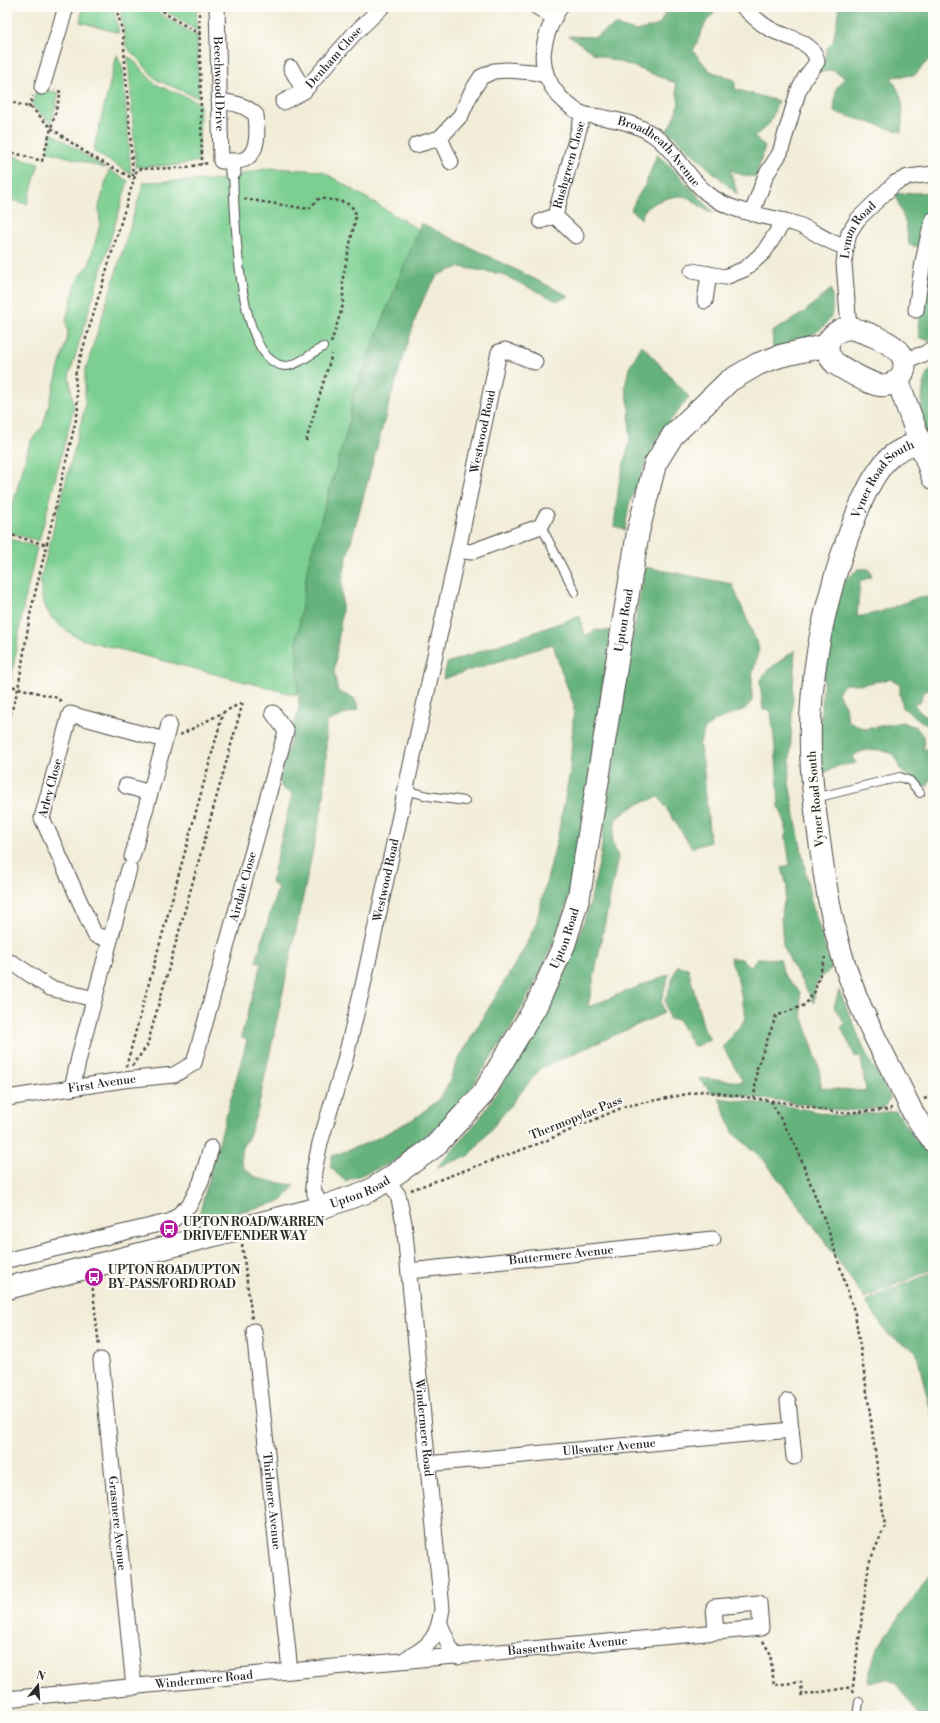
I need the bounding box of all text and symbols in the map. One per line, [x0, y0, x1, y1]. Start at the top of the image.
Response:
street label: Denham Close [302, 23, 366, 91]
street label: Beechwood Drive [210, 35, 228, 132]
street label: Broadheath Avenue [615, 113, 704, 190]
street label: Rushgreen Close [550, 119, 588, 211]
street label: Lymm Road [837, 198, 879, 260]
street label: Westwood Road [466, 388, 499, 475]
street label: Vyner Road South [848, 437, 917, 521]
street label: Upton Road [611, 587, 636, 653]
street label: Vyner Road South [804, 750, 828, 849]
street label: Arley Close [35, 757, 65, 820]
street label: Westwood Road [369, 837, 402, 924]
street label: Airdale Close [226, 850, 260, 924]
street label: Upton Road [547, 906, 582, 971]
street label: First Avenue [67, 1071, 137, 1096]
street label: Thermopylae Pass [527, 1093, 625, 1143]
street label: Upton Road [328, 1172, 393, 1211]
place label: UPTON ROAD/WARREN DRIVE/FENDER WAY [183, 1215, 325, 1244]
bus stop icon: UPTON ROAD/WARREN DRIVE/FENDER WAY [158, 1218, 180, 1240]
street label: Buttermere Avenue [507, 1242, 614, 1268]
place label: UPTON ROAD/UPTON BY-PASS/FORD ROAD [108, 1263, 241, 1292]
bus stop icon: UPTON ROAD/UPTON BY-PASS/FORD ROAD [83, 1266, 105, 1288]
street label: Windermere Road [412, 1377, 436, 1477]
street label: Ullswater Avenue [562, 1435, 656, 1459]
street label: Thirlmere Avenue [259, 1452, 285, 1550]
street label: Grasmere Avenue [105, 1475, 130, 1571]
street label: Bassenthwaite Avenue [506, 1633, 628, 1659]
north arrow [18, 1665, 58, 1705]
street label: Windermere Road [154, 1667, 254, 1692]
text: N [34, 1668, 47, 1684]

